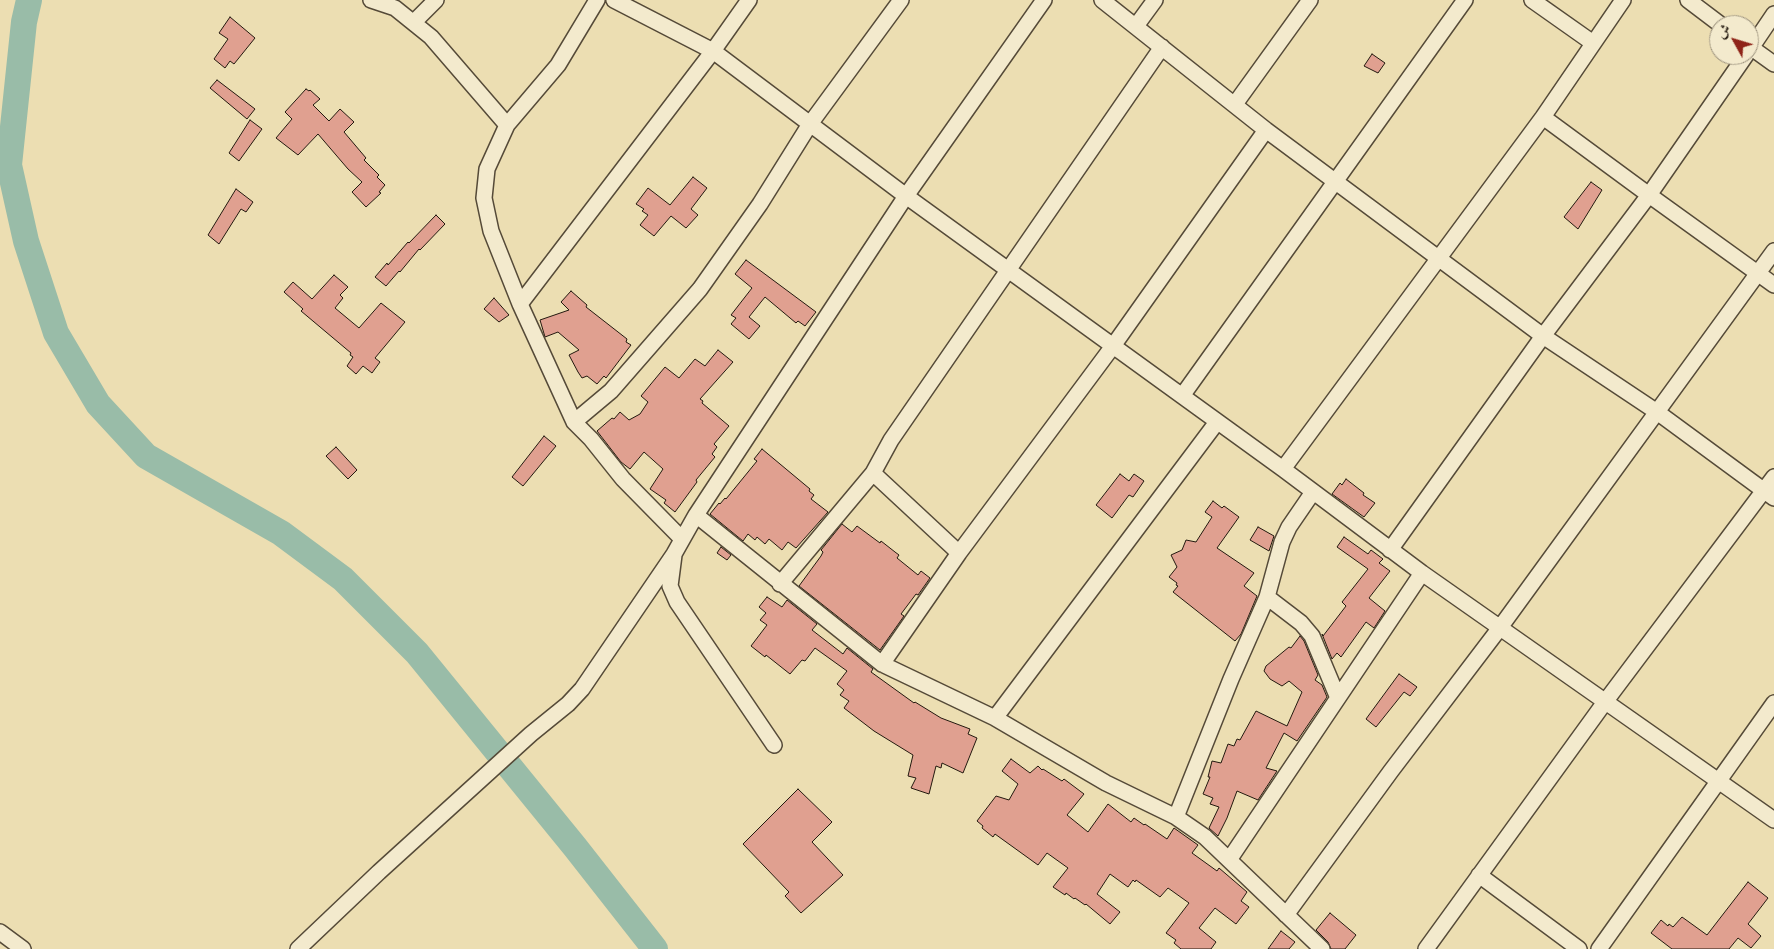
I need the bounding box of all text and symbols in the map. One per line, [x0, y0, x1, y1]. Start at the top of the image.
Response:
north arrow [1709, 15, 1759, 65]
text: ش [1711, 20, 1735, 43]

